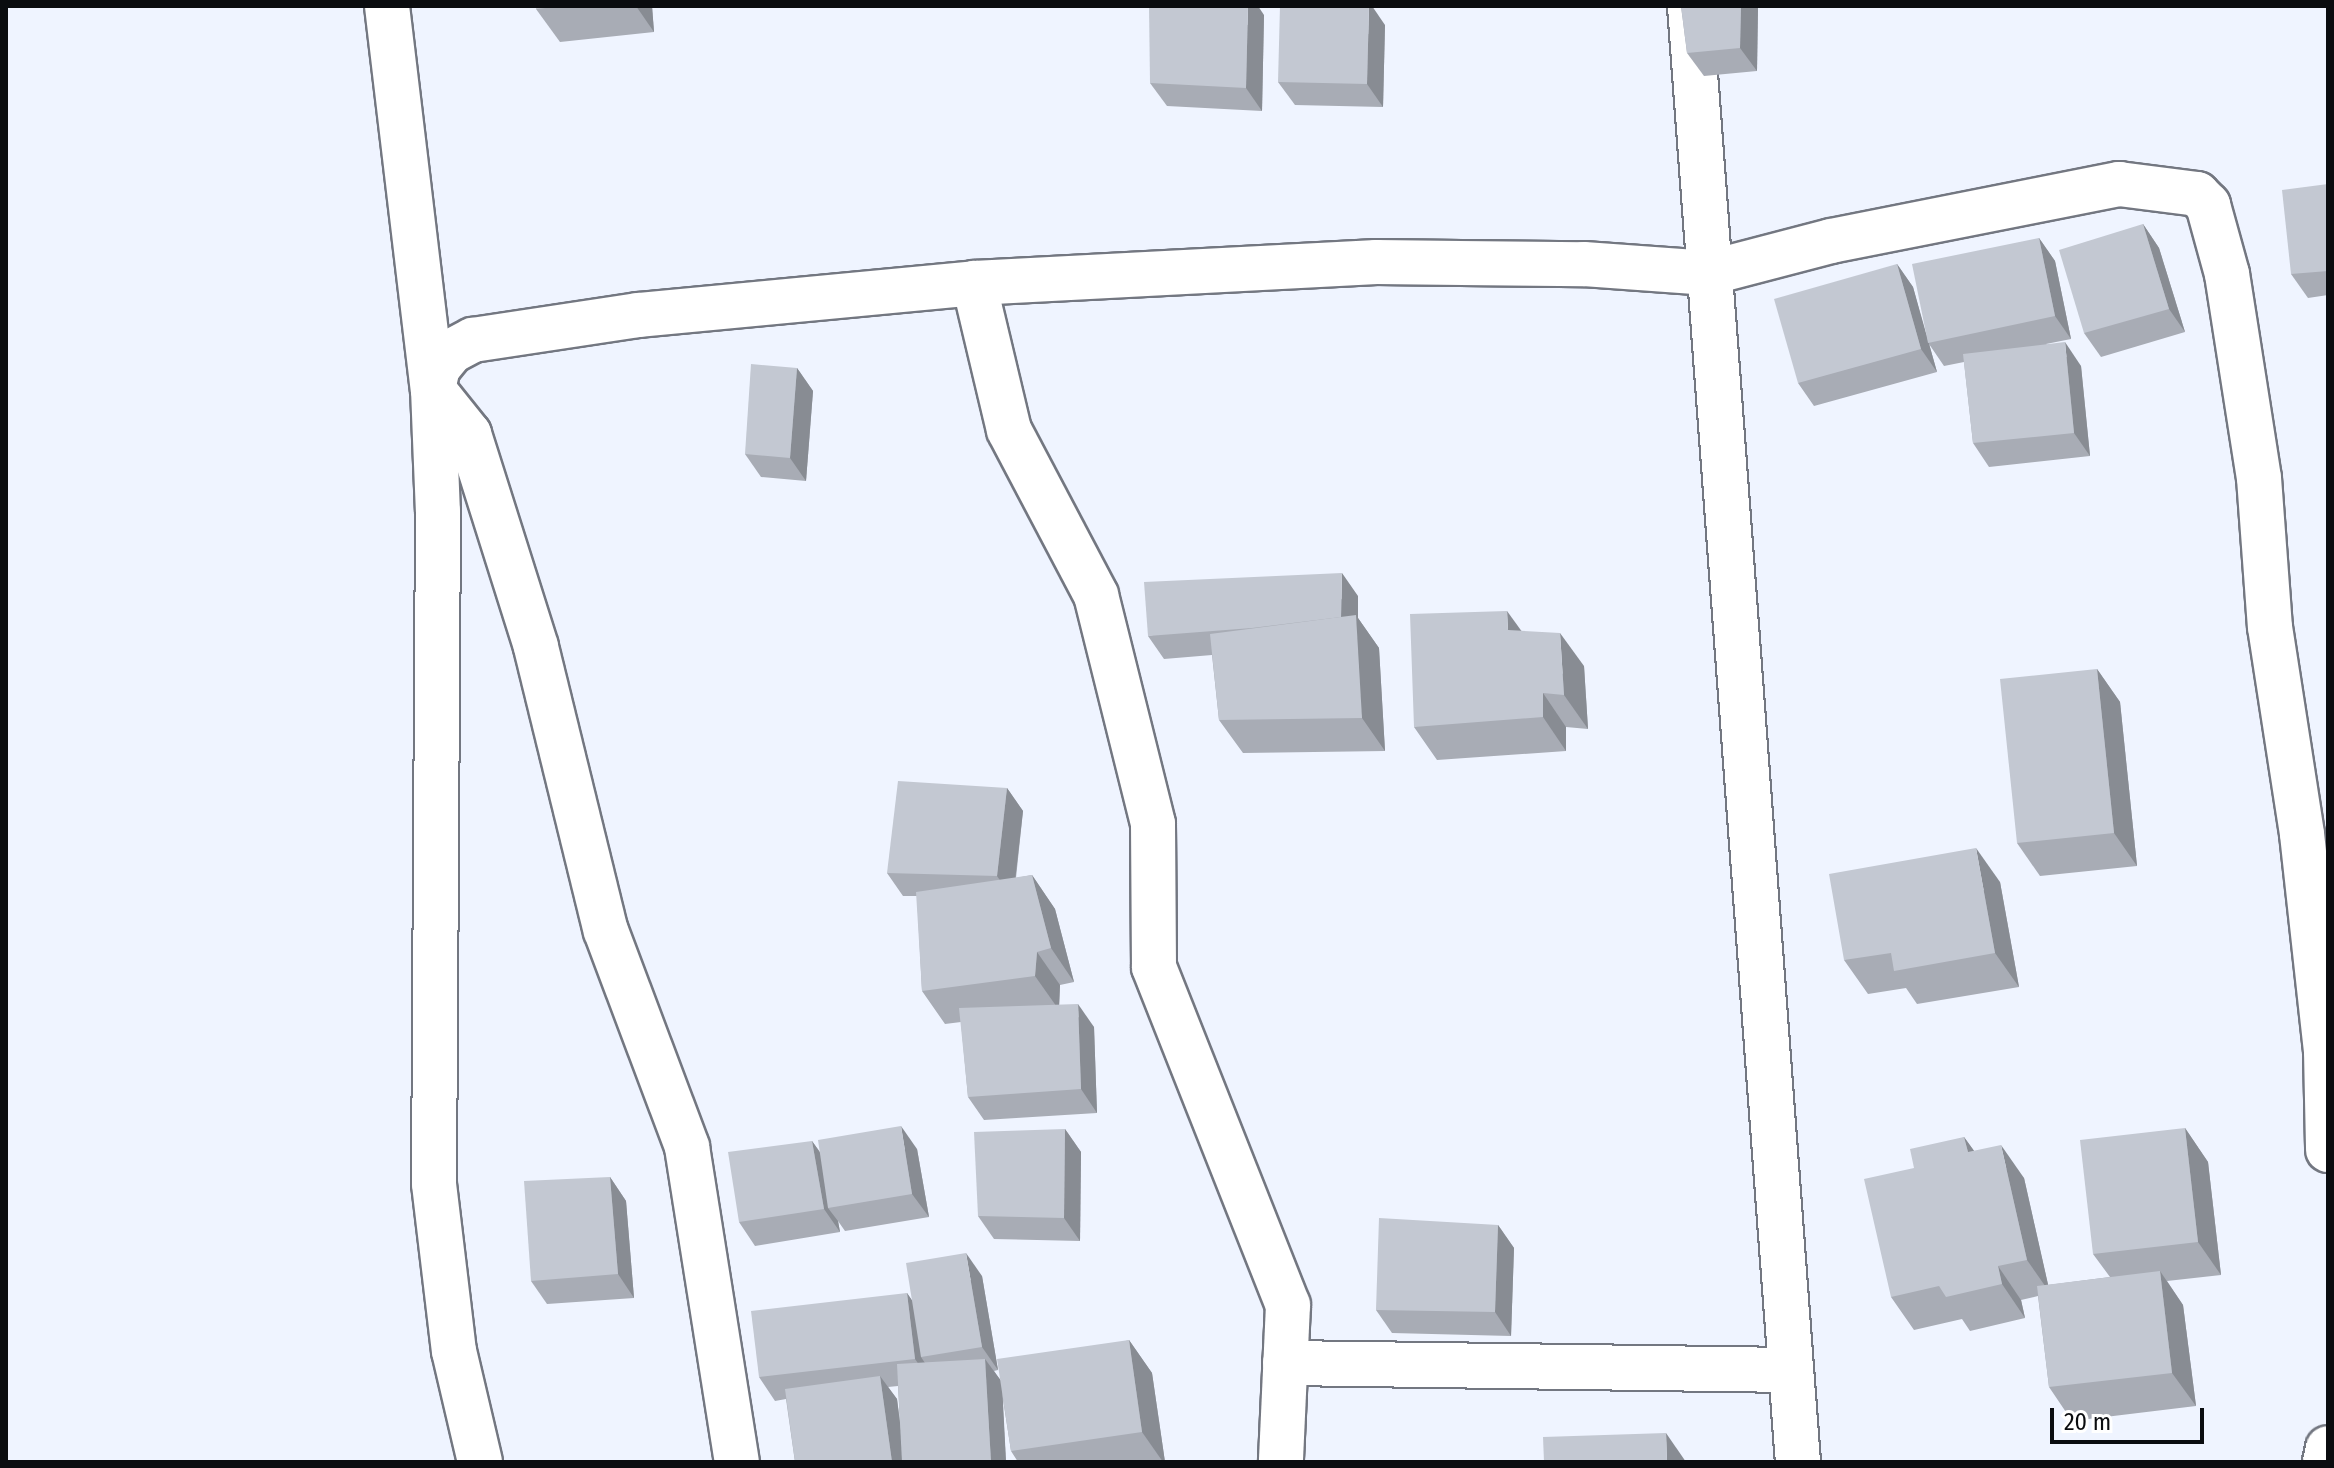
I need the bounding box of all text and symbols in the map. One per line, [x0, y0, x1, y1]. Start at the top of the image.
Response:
scale bar [2054, 1392, 2208, 1442]
text: 20 m [2064, 1408, 2111, 1436]

